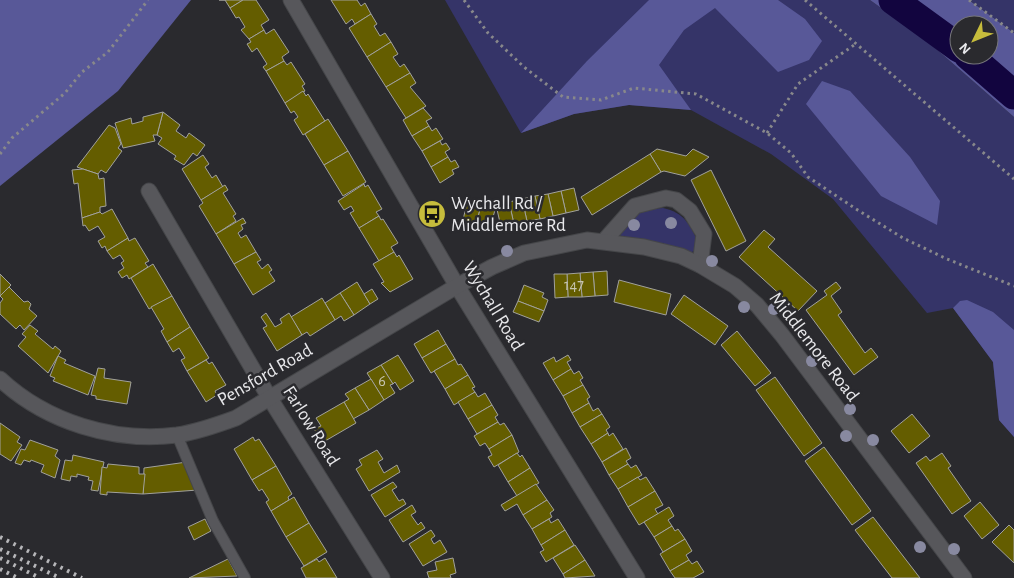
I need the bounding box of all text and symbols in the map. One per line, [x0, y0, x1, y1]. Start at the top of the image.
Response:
north arrow [949, 15, 999, 65]
text: N [957, 40, 974, 57]
place label: Wychall Rd / Middlemore Rd [451, 194, 566, 235]
bus stop icon: Wychall Rd / Middlemore Rd [417, 199, 447, 229]
street label: Wychall Road [459, 258, 527, 354]
house number: 147 [564, 277, 584, 293]
street label: Middlemore Road [766, 289, 862, 405]
street label: Pensford Road [214, 340, 316, 410]
house number: 6 [378, 373, 386, 389]
street label: Farlow Road [279, 383, 343, 469]

